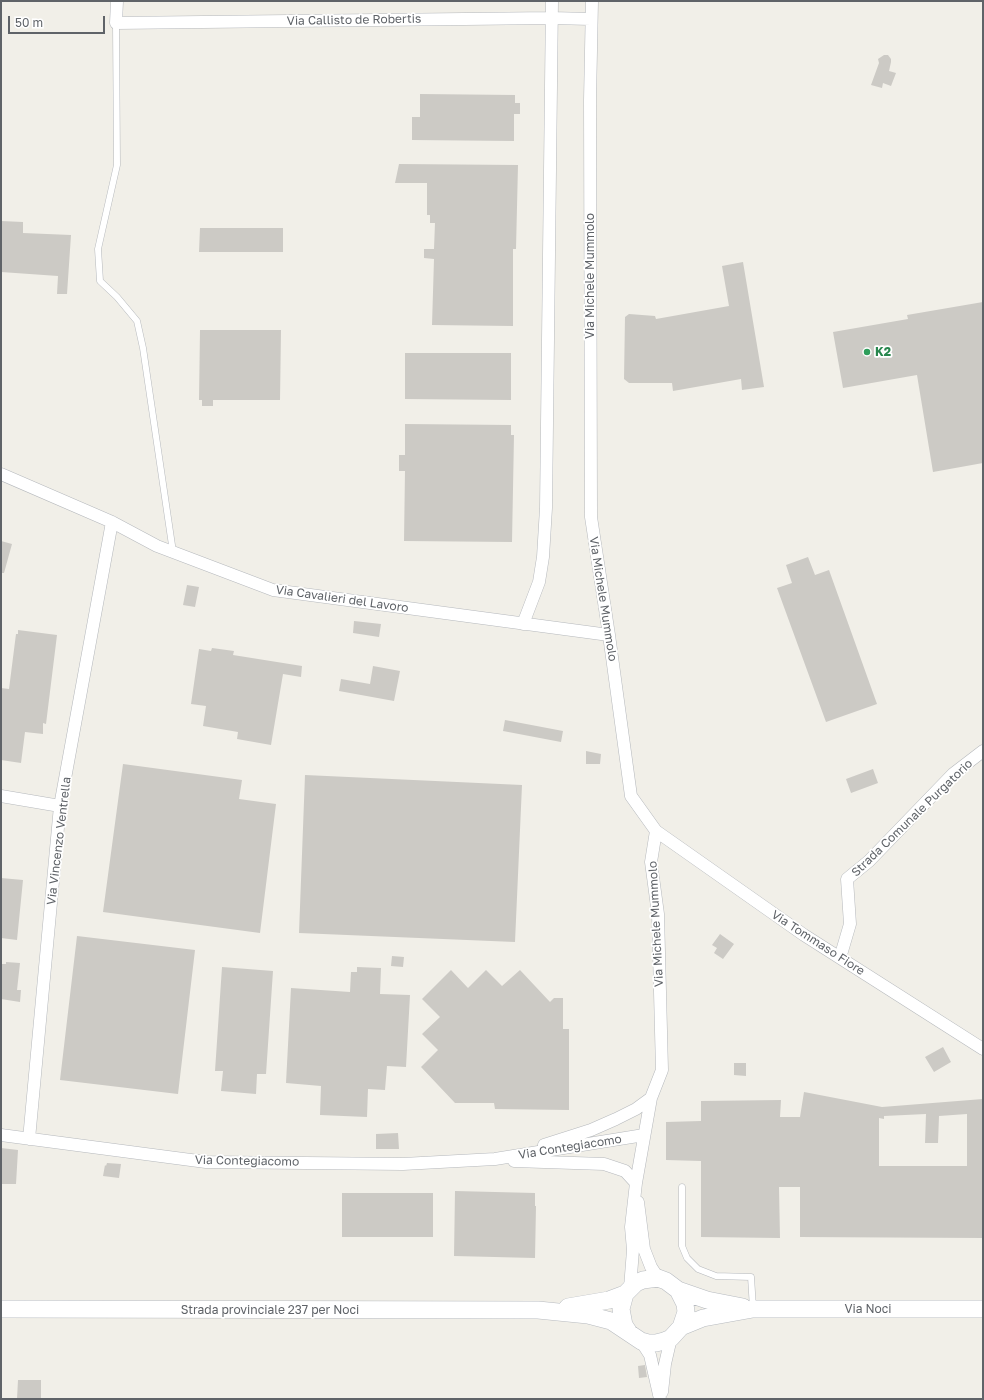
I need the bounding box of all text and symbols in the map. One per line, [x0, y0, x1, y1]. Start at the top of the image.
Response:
scale bar [10, 8, 107, 34]
street label: Via Callisto de Robertis [287, 12, 421, 28]
text: 50 m [15, 15, 43, 30]
street label: Via Michele Mummolo [583, 213, 597, 339]
place label: K2 [875, 345, 891, 359]
marker: K2 [862, 347, 872, 357]
street label: Via Michele Mummolo [586, 536, 620, 662]
street label: Via Cavalieri del Lavoro [275, 583, 409, 615]
street label: Strada Comunale Purgatorio [849, 756, 975, 880]
street label: Via Vincenzo Ventrella [44, 776, 74, 906]
street label: Via Michele Mummolo [646, 861, 666, 987]
street label: Via Tommaso Fiore [769, 907, 867, 979]
street label: Via Contegiacomo [517, 1132, 623, 1162]
street label: Via Contegiacomo [195, 1153, 299, 1169]
street label: Via Noci [844, 1302, 892, 1316]
street label: Strada provinciale 237 per Noci [181, 1303, 359, 1317]

